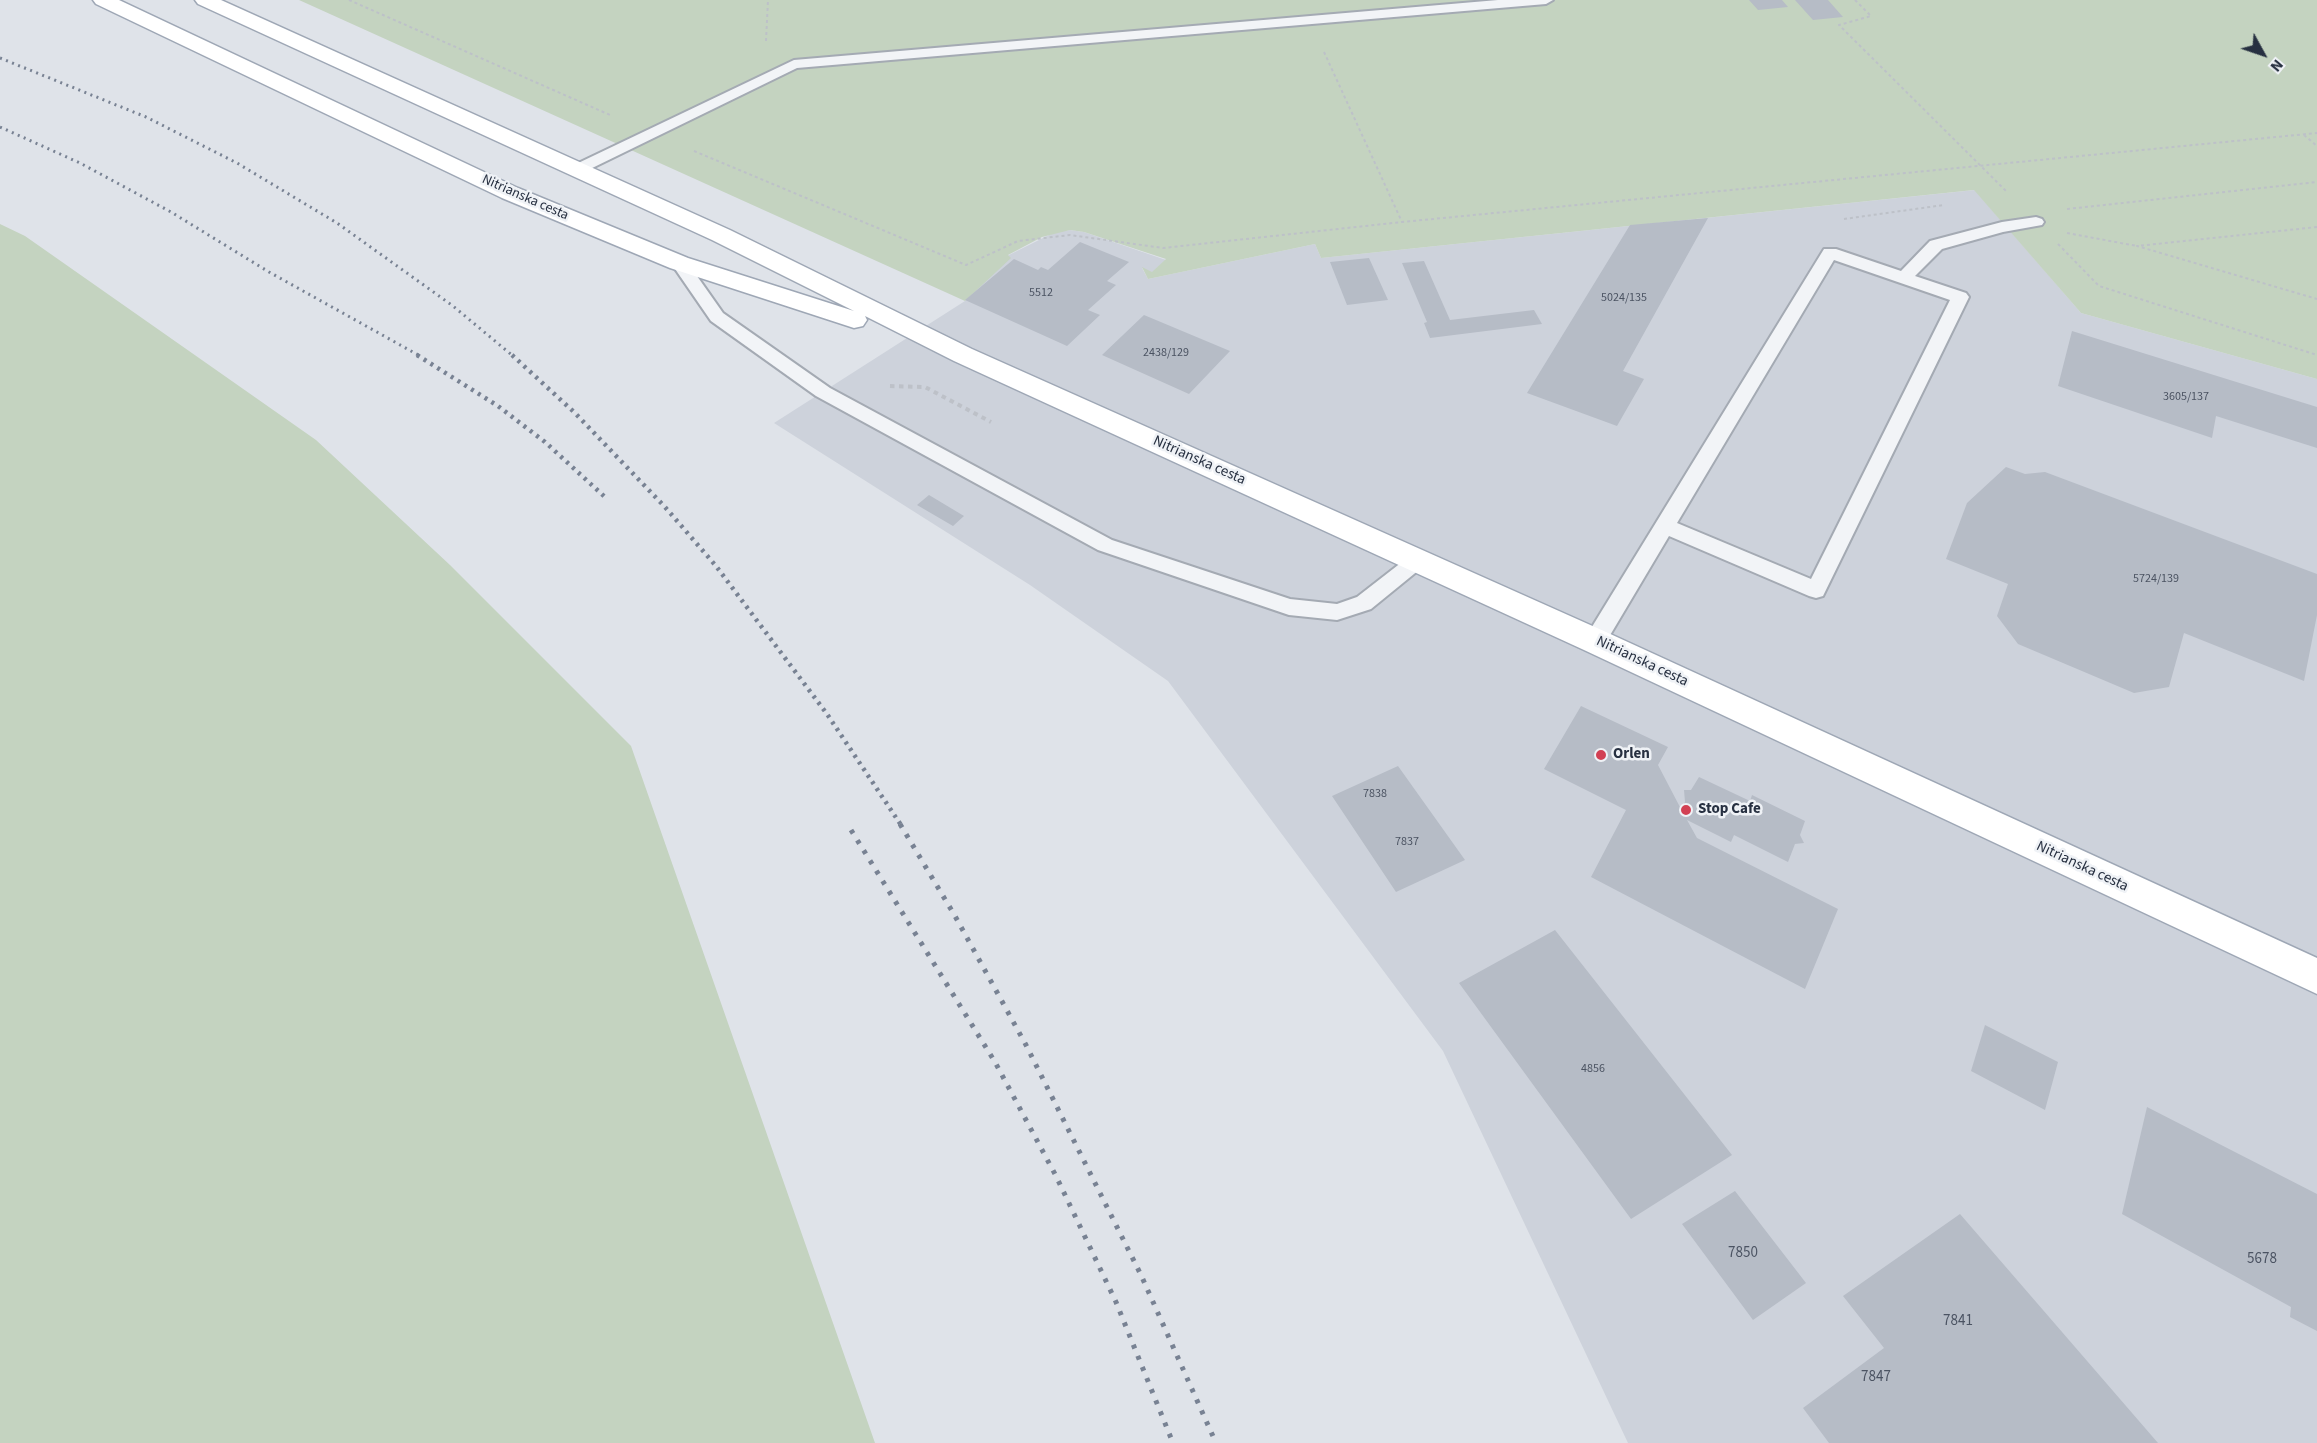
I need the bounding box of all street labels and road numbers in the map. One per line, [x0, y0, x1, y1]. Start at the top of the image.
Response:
street label: Nitrianska cesta [479, 171, 571, 225]
street label: Nitrianska cesta [1150, 433, 1248, 489]
street label: Nitrianska cesta [1593, 633, 1691, 691]
street label: Nitrianska cesta [2033, 838, 2131, 896]

